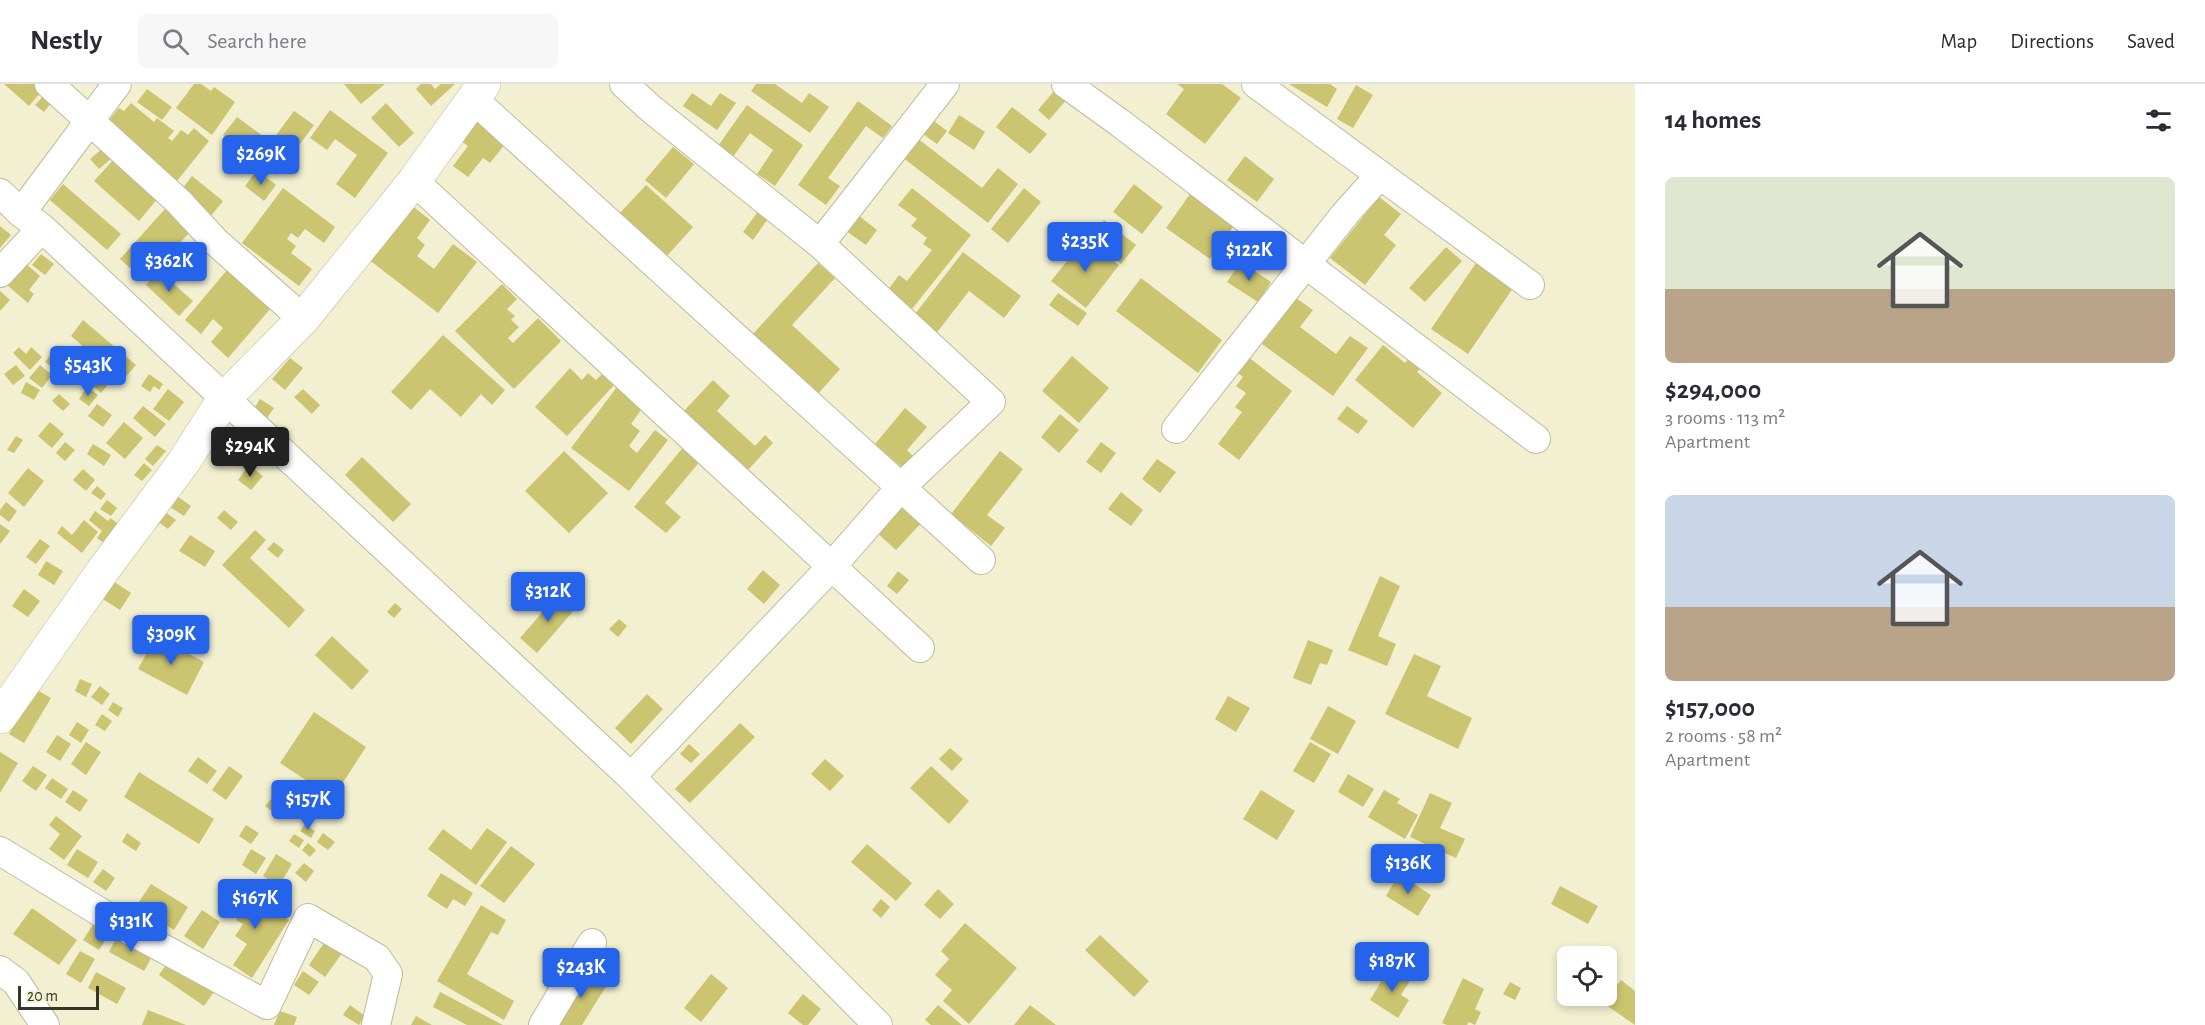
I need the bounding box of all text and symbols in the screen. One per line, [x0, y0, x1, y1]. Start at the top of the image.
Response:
search box [138, 14, 558, 68]
icon: search [159, 25, 192, 58]
text: Nestly [30, 27, 102, 55]
text: Search here [207, 30, 307, 52]
text: Map [1941, 31, 1977, 52]
text: Directions [2010, 31, 2094, 52]
text: Saved [2127, 31, 2175, 52]
icon: filters [2142, 104, 2175, 137]
text: 14 homes [1665, 107, 1761, 133]
pin: $269K [219, 135, 303, 186]
text: $269K [236, 144, 286, 164]
icon: home [1866, 216, 1974, 324]
pin: $235K [1043, 222, 1127, 273]
text: $235K [1061, 231, 1109, 251]
pin: $122K [1207, 231, 1291, 282]
text: $122K [1226, 240, 1272, 260]
pin: $362K [127, 242, 211, 293]
text: $362K [145, 251, 193, 271]
pin: $543K [46, 346, 130, 397]
text: $543K [64, 355, 112, 375]
text: $294,000 [1665, 377, 1761, 403]
text: 3 rooms · 113 m² [1665, 408, 1785, 428]
pin: $294K [208, 427, 292, 478]
text: Apartment [1665, 432, 1750, 452]
text: $294K [225, 436, 275, 456]
icon: home [1866, 534, 1974, 642]
pin: $312K [506, 572, 590, 623]
text: $312K [525, 581, 571, 601]
pin: $309K [129, 615, 213, 666]
text: $309K [146, 624, 196, 644]
text: $157,000 [1665, 695, 1755, 721]
text: 2 rooms · 58 m² [1665, 726, 1782, 746]
text: Apartment [1665, 750, 1750, 770]
pin: $157K [266, 780, 350, 831]
text: $157K [285, 789, 331, 809]
pin: $136K [1366, 844, 1450, 895]
text: $136K [1385, 853, 1431, 873]
pin: $167K [213, 879, 297, 930]
text: $167K [232, 888, 278, 908]
pin: $131K [89, 902, 173, 953]
text: $131K [109, 911, 153, 931]
pin: $187K [1350, 942, 1434, 993]
map controls [1557, 946, 1617, 1006]
button: locate [1557, 946, 1617, 1006]
pin: $243K [539, 948, 623, 999]
text: $187K [1369, 951, 1415, 971]
text: $243K [557, 957, 605, 977]
scale bar [18, 983, 99, 1010]
text: 20 m [27, 988, 58, 1004]

